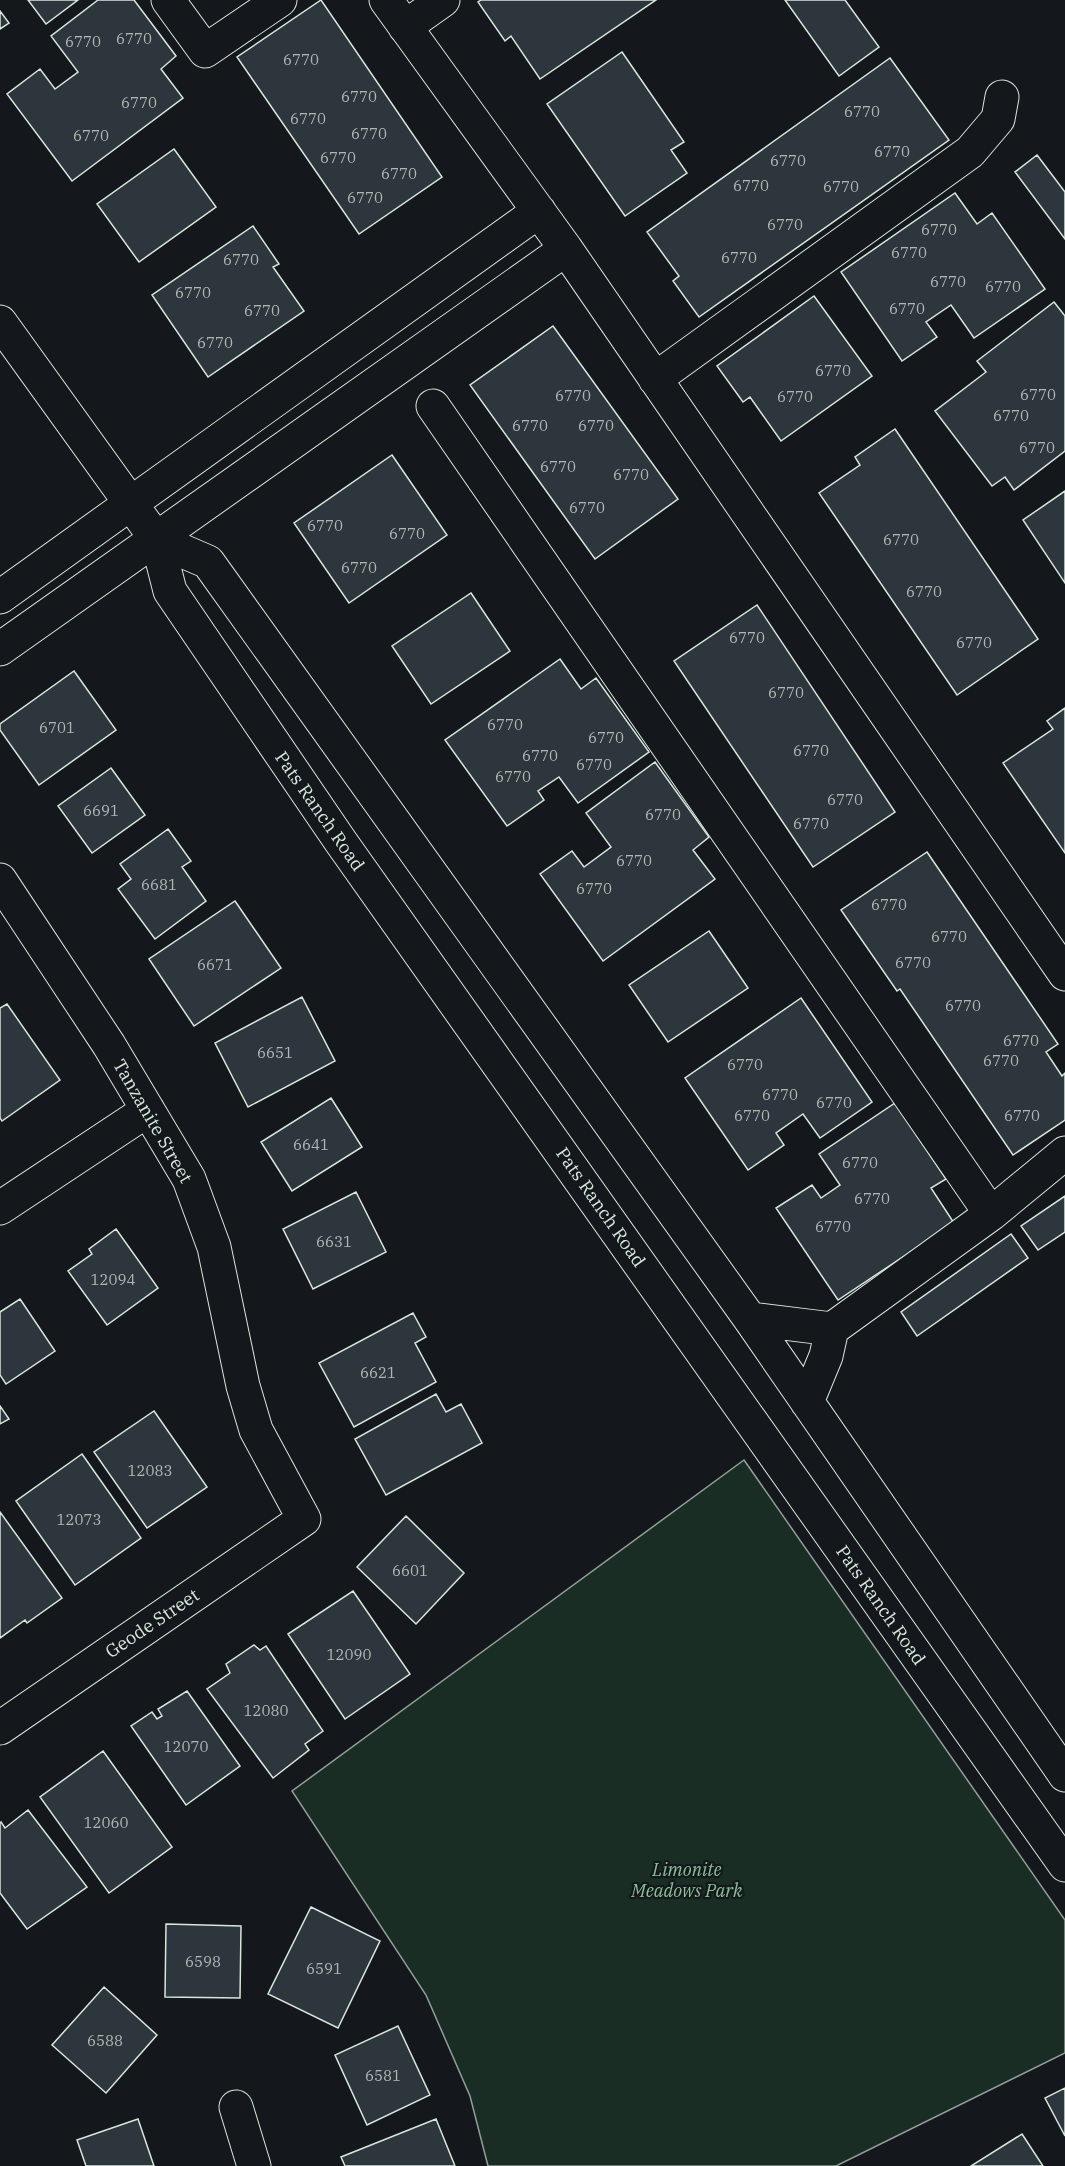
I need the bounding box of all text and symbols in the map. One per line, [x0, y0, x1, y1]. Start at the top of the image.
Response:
house number: 6770 [116, 29, 152, 48]
house number: 6770 [65, 32, 101, 51]
house number: 6770 [283, 50, 319, 69]
house number: 6770 [341, 87, 377, 106]
house number: 6770 [121, 93, 157, 112]
house number: 6770 [844, 102, 880, 121]
house number: 6770 [290, 109, 326, 128]
house number: 6770 [351, 124, 387, 143]
house number: 6770 [73, 126, 109, 145]
house number: 6770 [874, 142, 910, 161]
house number: 6770 [320, 148, 356, 167]
house number: 6770 [770, 151, 806, 170]
house number: 6770 [381, 164, 417, 183]
house number: 6770 [733, 176, 769, 195]
house number: 6770 [823, 177, 859, 196]
house number: 6770 [347, 188, 383, 207]
house number: 6770 [767, 215, 803, 234]
house number: 6770 [921, 220, 957, 239]
house number: 6770 [891, 243, 927, 262]
house number: 6770 [721, 248, 757, 267]
house number: 6770 [223, 250, 259, 269]
house number: 6770 [930, 272, 966, 291]
house number: 6770 [985, 277, 1021, 296]
house number: 6770 [175, 283, 211, 302]
house number: 6770 [889, 299, 925, 318]
house number: 6770 [244, 301, 280, 320]
house number: 6770 [197, 333, 233, 352]
house number: 6770 [815, 361, 851, 380]
house number: 6770 [1020, 385, 1056, 404]
house number: 6770 [555, 386, 591, 405]
house number: 6770 [777, 387, 813, 406]
house number: 6770 [993, 406, 1029, 425]
house number: 6770 [512, 416, 548, 435]
house number: 6770 [578, 416, 614, 435]
house number: 6770 [1019, 438, 1055, 457]
house number: 6770 [540, 457, 576, 476]
house number: 6770 [613, 465, 649, 484]
house number: 6770 [569, 498, 605, 517]
house number: 6770 [307, 516, 343, 535]
house number: 6770 [389, 524, 425, 543]
house number: 6770 [883, 530, 919, 549]
house number: 6770 [341, 558, 377, 577]
house number: 6770 [906, 582, 942, 601]
house number: 6770 [729, 628, 765, 647]
house number: 6770 [956, 633, 992, 652]
house number: 6770 [768, 683, 804, 702]
house number: 6770 [487, 715, 523, 734]
house number: 6701 [39, 718, 75, 737]
house number: 6770 [588, 728, 624, 747]
house number: 6770 [793, 741, 829, 760]
house number: 6770 [522, 746, 558, 765]
street label: Pats Ranch Road [270, 747, 370, 875]
house number: 6770 [576, 755, 612, 774]
house number: 6770 [495, 767, 531, 786]
house number: 6770 [827, 790, 863, 809]
house number: 6691 [83, 801, 119, 820]
house number: 6770 [645, 805, 681, 824]
house number: 6770 [793, 814, 829, 833]
house number: 6770 [616, 851, 652, 870]
house number: 6681 [141, 875, 177, 894]
house number: 6770 [576, 879, 612, 898]
house number: 6770 [871, 895, 907, 914]
house number: 6770 [931, 927, 967, 946]
house number: 6770 [895, 953, 931, 972]
house number: 6671 [197, 955, 233, 974]
house number: 6770 [945, 996, 981, 1015]
house number: 6770 [1003, 1031, 1039, 1050]
house number: 6651 [257, 1043, 293, 1062]
house number: 6770 [983, 1051, 1019, 1070]
street label: Tanzanite Street [108, 1055, 198, 1187]
house number: 6770 [727, 1055, 763, 1074]
house number: 6770 [762, 1085, 798, 1104]
house number: 6770 [816, 1093, 852, 1112]
house number: 6770 [734, 1106, 770, 1125]
house number: 6770 [1004, 1106, 1040, 1125]
house number: 6641 [293, 1135, 329, 1154]
street label: Pats Ranch Road [551, 1143, 651, 1271]
house number: 6770 [842, 1153, 878, 1172]
house number: 6770 [854, 1189, 890, 1208]
house number: 6770 [815, 1217, 851, 1236]
house number: 6631 [316, 1232, 352, 1251]
house number: 12094 [90, 1270, 136, 1289]
house number: 6621 [360, 1363, 396, 1382]
house number: 12083 [127, 1461, 173, 1480]
house number: 12073 [56, 1510, 102, 1529]
street label: Pats Ranch Road [831, 1541, 931, 1669]
house number: 6601 [392, 1561, 428, 1580]
street label: Geode Street [101, 1583, 203, 1663]
house number: 12090 [326, 1645, 372, 1664]
house number: 12080 [243, 1701, 289, 1720]
house number: 12070 [163, 1737, 209, 1756]
house number: 12060 [83, 1813, 129, 1832]
park label: Limonite Meadows Park [630, 1858, 743, 1902]
house number: 6598 [185, 1952, 221, 1971]
house number: 6591 [306, 1959, 342, 1978]
house number: 6588 [87, 2031, 123, 2050]
house number: 6581 [365, 2066, 401, 2085]

